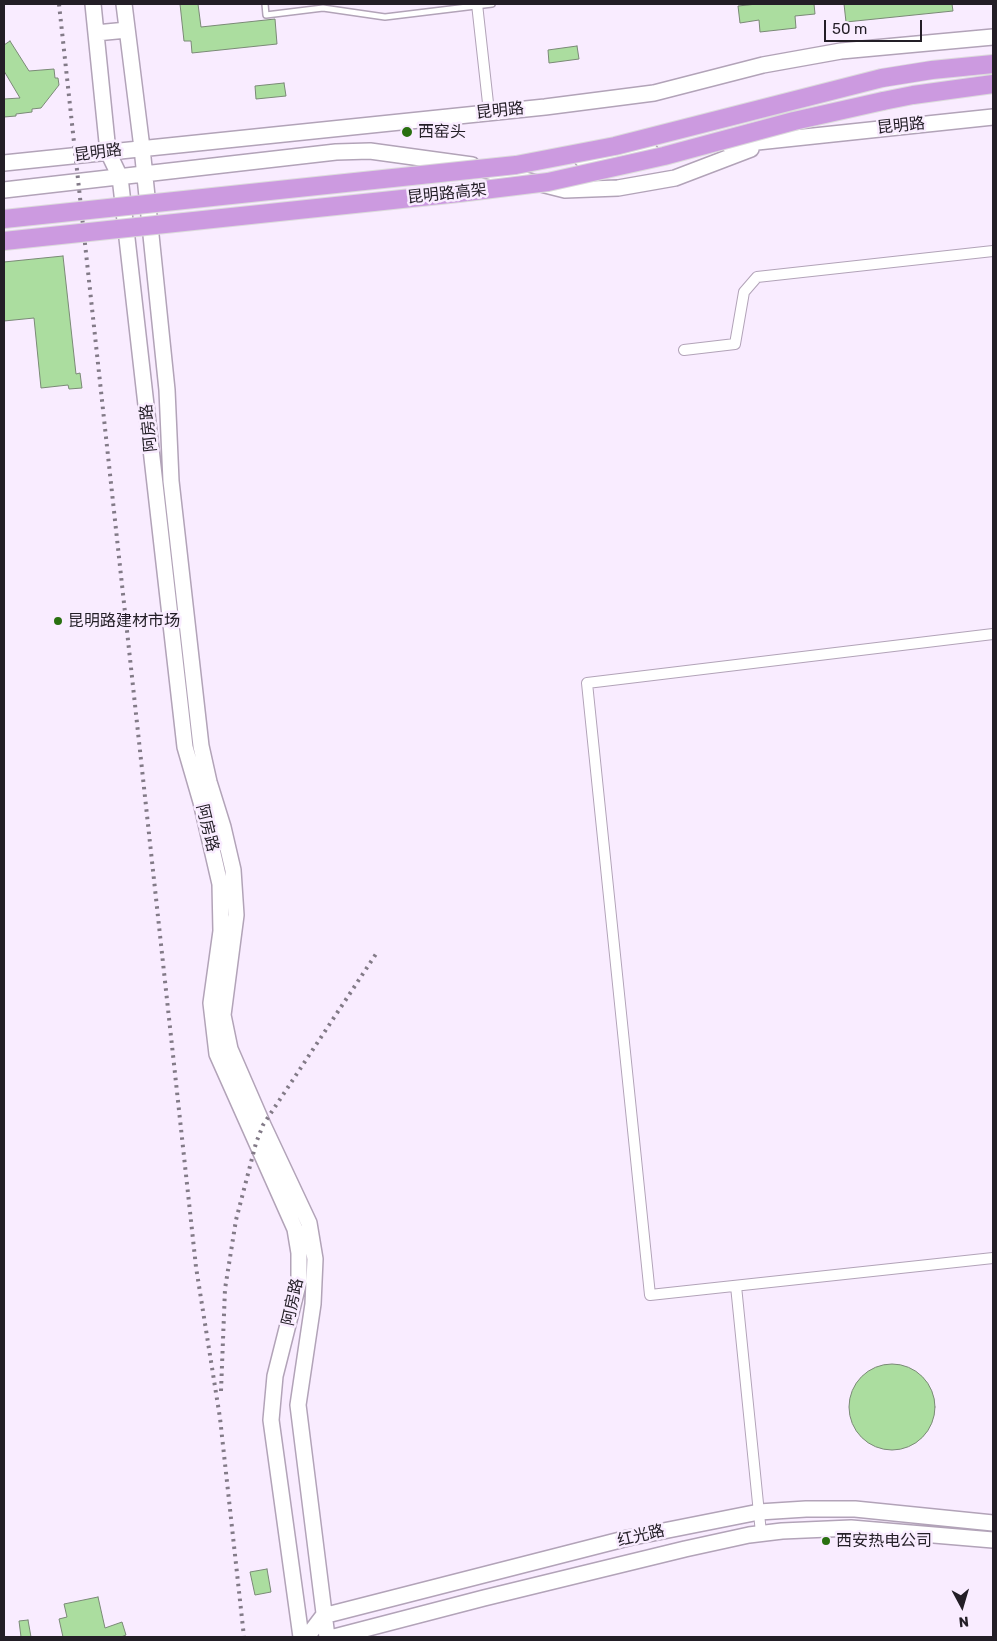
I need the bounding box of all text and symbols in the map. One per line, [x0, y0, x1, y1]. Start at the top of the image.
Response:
scale bar [827, 10, 924, 42]
text: 50 m [832, 20, 867, 38]
street label: 昆明路 [475, 99, 525, 123]
street label: 昆明路 [876, 114, 926, 138]
place label: 西窑头 [418, 122, 466, 142]
marker: 西窑头 [400, 125, 414, 139]
street label: 昆明路 [73, 141, 123, 165]
street label: 昆明路高架 [406, 180, 488, 208]
street label: 阿房路 [137, 403, 161, 453]
place label: 昆明路建材市场 [68, 611, 180, 631]
marker: 昆明路建材市场 [52, 615, 64, 627]
street label: 阿房路 [192, 802, 222, 854]
street label: 阿房路 [279, 1277, 307, 1327]
street label: 红光路 [615, 1521, 667, 1551]
place label: 西安热电公司 [836, 1531, 932, 1551]
marker: 西安热电公司 [820, 1535, 832, 1547]
north arrow [937, 1581, 987, 1631]
text: N [958, 1612, 970, 1630]

